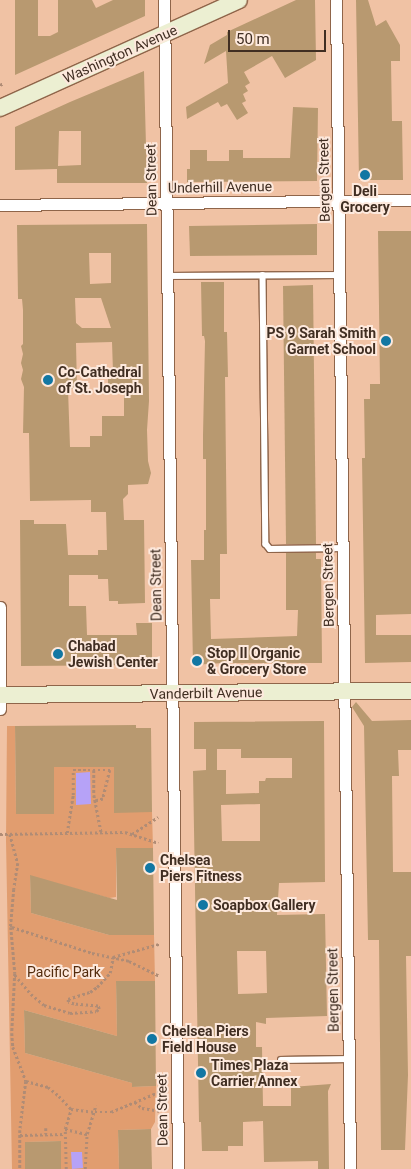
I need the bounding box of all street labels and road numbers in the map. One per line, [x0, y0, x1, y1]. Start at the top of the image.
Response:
street label: Washington Avenue [60, 21, 180, 87]
street label: Bergen Street [315, 138, 333, 222]
street label: Dean Street [142, 144, 160, 216]
street label: Underhill Avenue [168, 178, 272, 196]
street label: Bergen Street [319, 543, 337, 627]
street label: Dean Street [147, 549, 165, 621]
street label: Vanderbilt Avenue [150, 684, 262, 702]
street label: Bergen Street [324, 948, 342, 1032]
street label: Dean Street [153, 1074, 171, 1146]

